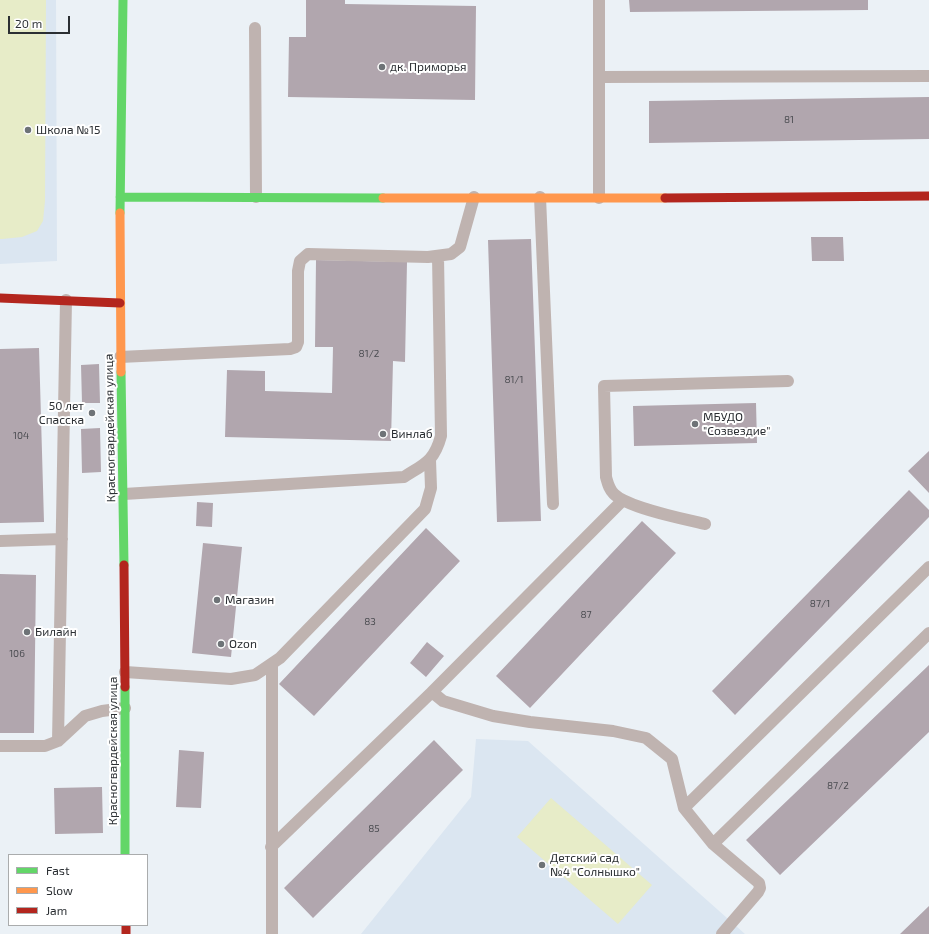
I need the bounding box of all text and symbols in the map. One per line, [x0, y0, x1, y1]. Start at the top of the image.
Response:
scale bar [10, 8, 72, 34]
text: 20 m [15, 16, 42, 30]
place label: дк. Приморья [390, 60, 466, 74]
marker: дк. Приморья [377, 62, 387, 72]
house number: 81 [784, 114, 794, 126]
place label: Школа №15 [36, 123, 100, 137]
marker: Школа №15 [23, 125, 33, 135]
house number: 81/2 [359, 348, 379, 360]
street label: Красногвардейская улица [102, 354, 118, 502]
house number: 81/1 [504, 374, 524, 386]
place label: 50 лет Спасска [39, 399, 84, 427]
marker: 50 лет Спасска [87, 408, 97, 418]
place label: МБУДО "Созвездие" [703, 410, 770, 438]
marker: МБУДО "Созвездие" [690, 419, 700, 429]
place label: Винлаб [391, 427, 433, 441]
marker: Винлаб [378, 429, 388, 439]
house number: 104 [13, 430, 29, 442]
place label: Магазин [225, 593, 274, 607]
marker: Магазин [212, 595, 222, 605]
house number: 87/1 [810, 598, 830, 610]
house number: 87 [580, 609, 592, 621]
house number: 83 [364, 616, 376, 628]
place label: Билайн [35, 625, 77, 639]
marker: Билайн [22, 627, 32, 637]
place label: Ozon [229, 637, 257, 651]
marker: Ozon [216, 639, 226, 649]
house number: 106 [9, 648, 25, 660]
street label: Красногвардейская улица [106, 677, 120, 825]
house number: 87/2 [827, 780, 849, 792]
house number: 85 [368, 823, 380, 835]
place label: Детский сад №4 "Солнышко" [550, 851, 640, 879]
legend [8, 854, 148, 926]
marker: Детский сад №4 "Солнышко" [537, 860, 547, 870]
text: Fast [46, 863, 69, 877]
text: Slow [46, 883, 73, 897]
text: Jam [46, 903, 67, 917]

